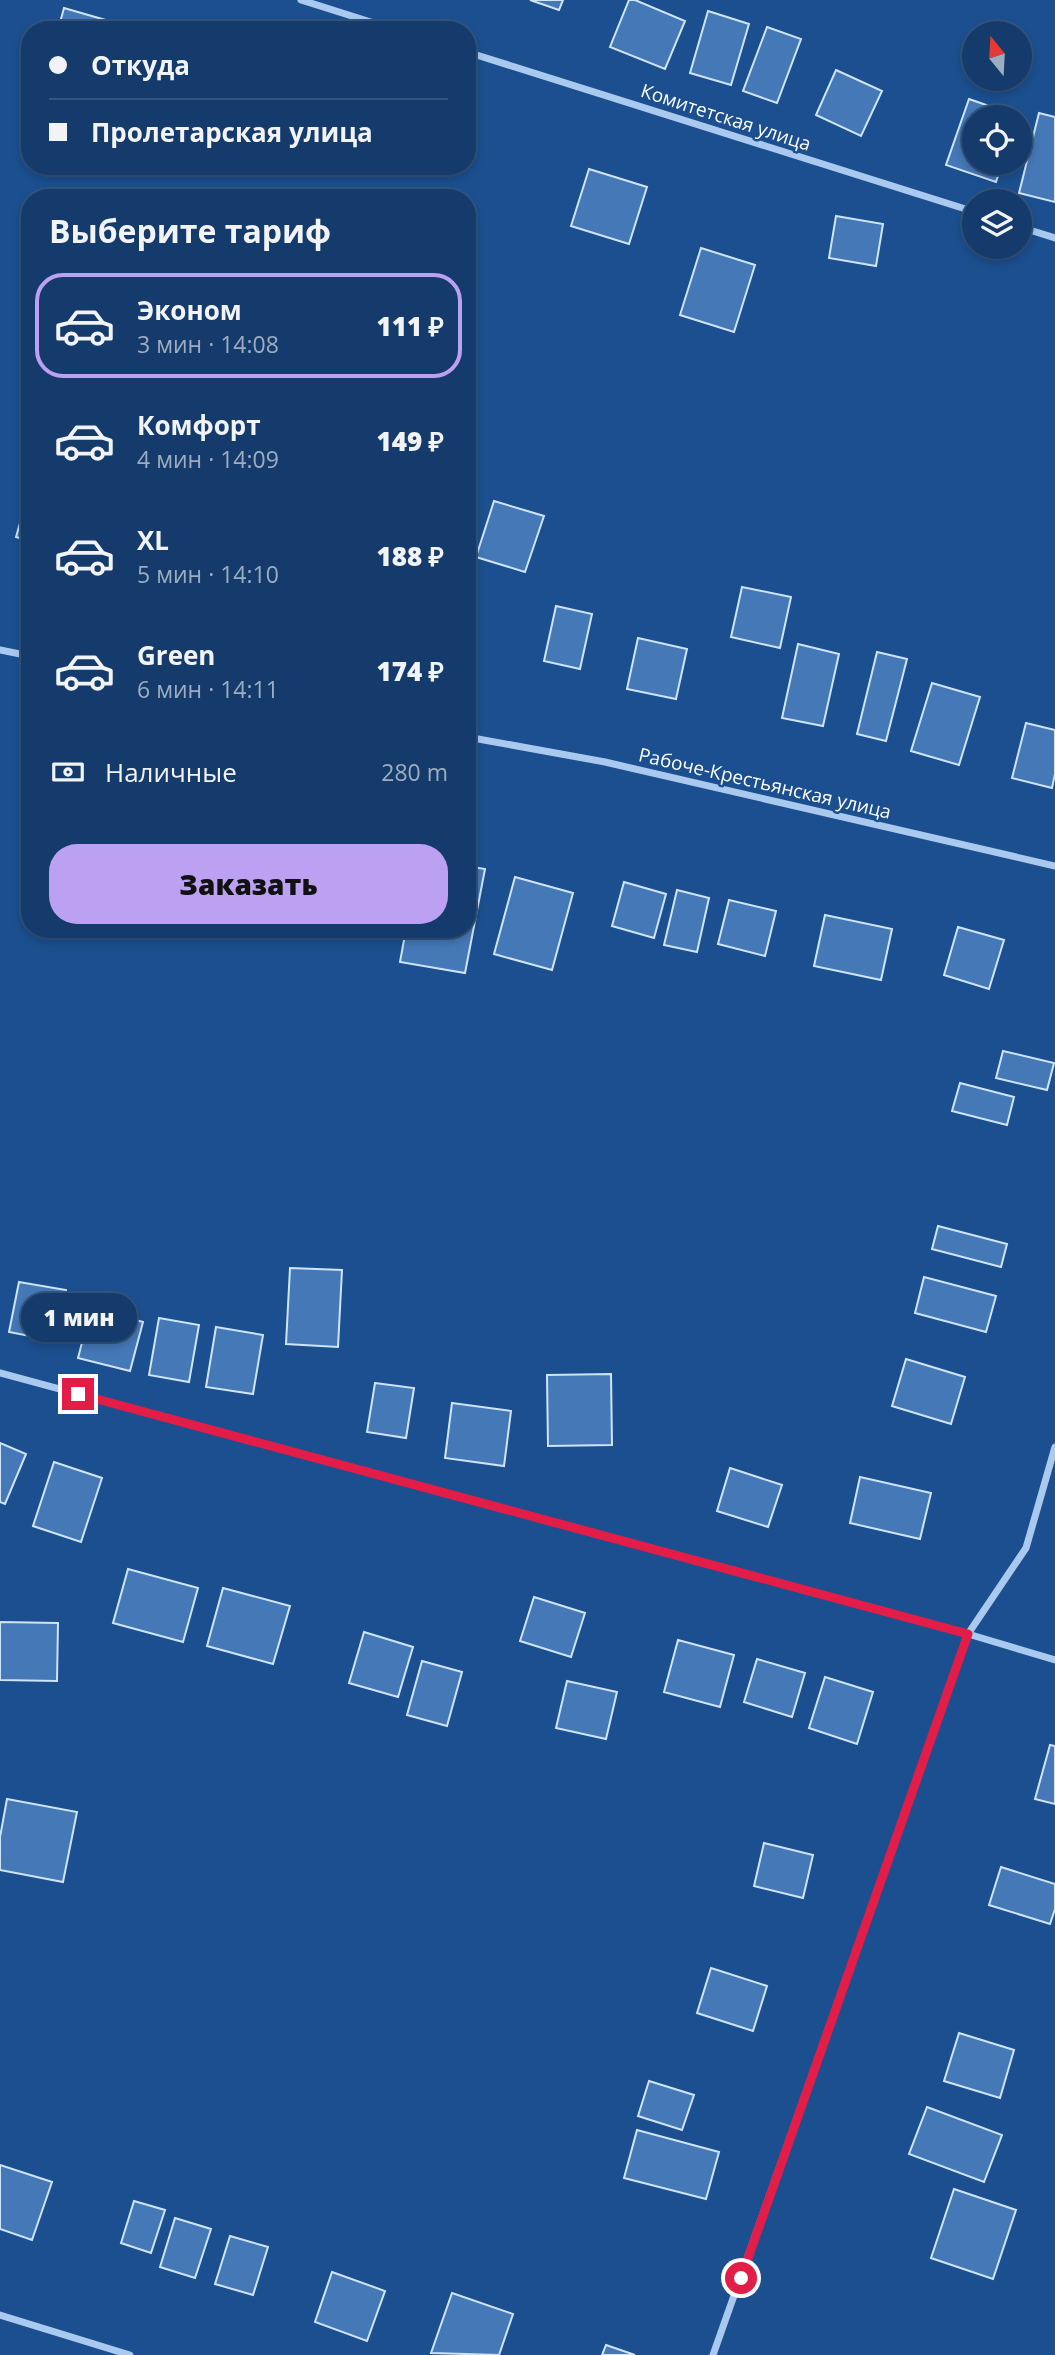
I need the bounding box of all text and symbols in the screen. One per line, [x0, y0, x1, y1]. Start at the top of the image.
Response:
north arrow [962, 21, 1032, 91]
map controls [962, 21, 1032, 259]
text: Откуда [91, 47, 190, 83]
street label: Комитетская улица [638, 77, 814, 157]
button: locate [962, 105, 1032, 175]
text: Пролетарская улица [91, 114, 373, 150]
button: layers [962, 189, 1032, 259]
text: Выберите тариф [49, 209, 331, 252]
text: Эконом [137, 292, 242, 328]
icon: car [53, 294, 116, 357]
text: 111 ₽ [376, 308, 444, 344]
text: 3 мин · 14:08 [137, 328, 279, 360]
text: Комфорт [137, 407, 261, 443]
icon: car [53, 409, 116, 472]
text: 149 ₽ [376, 423, 444, 459]
text: 4 мин · 14:09 [137, 443, 279, 475]
text: XL [137, 522, 169, 558]
icon: car [53, 524, 116, 587]
text: 188 ₽ [376, 538, 444, 574]
text: 5 мин · 14:10 [137, 558, 279, 590]
text: Green [137, 637, 215, 673]
icon: car [53, 639, 116, 702]
text: 174 ₽ [376, 653, 444, 689]
text: 6 мин · 14:11 [137, 673, 279, 705]
street label: Рабоче-Крестьянская улица [636, 741, 894, 825]
icon: cash [49, 753, 87, 791]
text: Наличные [105, 754, 237, 790]
text: 280 m [381, 756, 448, 788]
button: Заказать [49, 844, 448, 924]
callout: 1 мин [20, 1292, 136, 1342]
text: 1 мин [44, 1301, 114, 1333]
route end [62, 1378, 94, 1410]
route start [725, 2262, 757, 2294]

